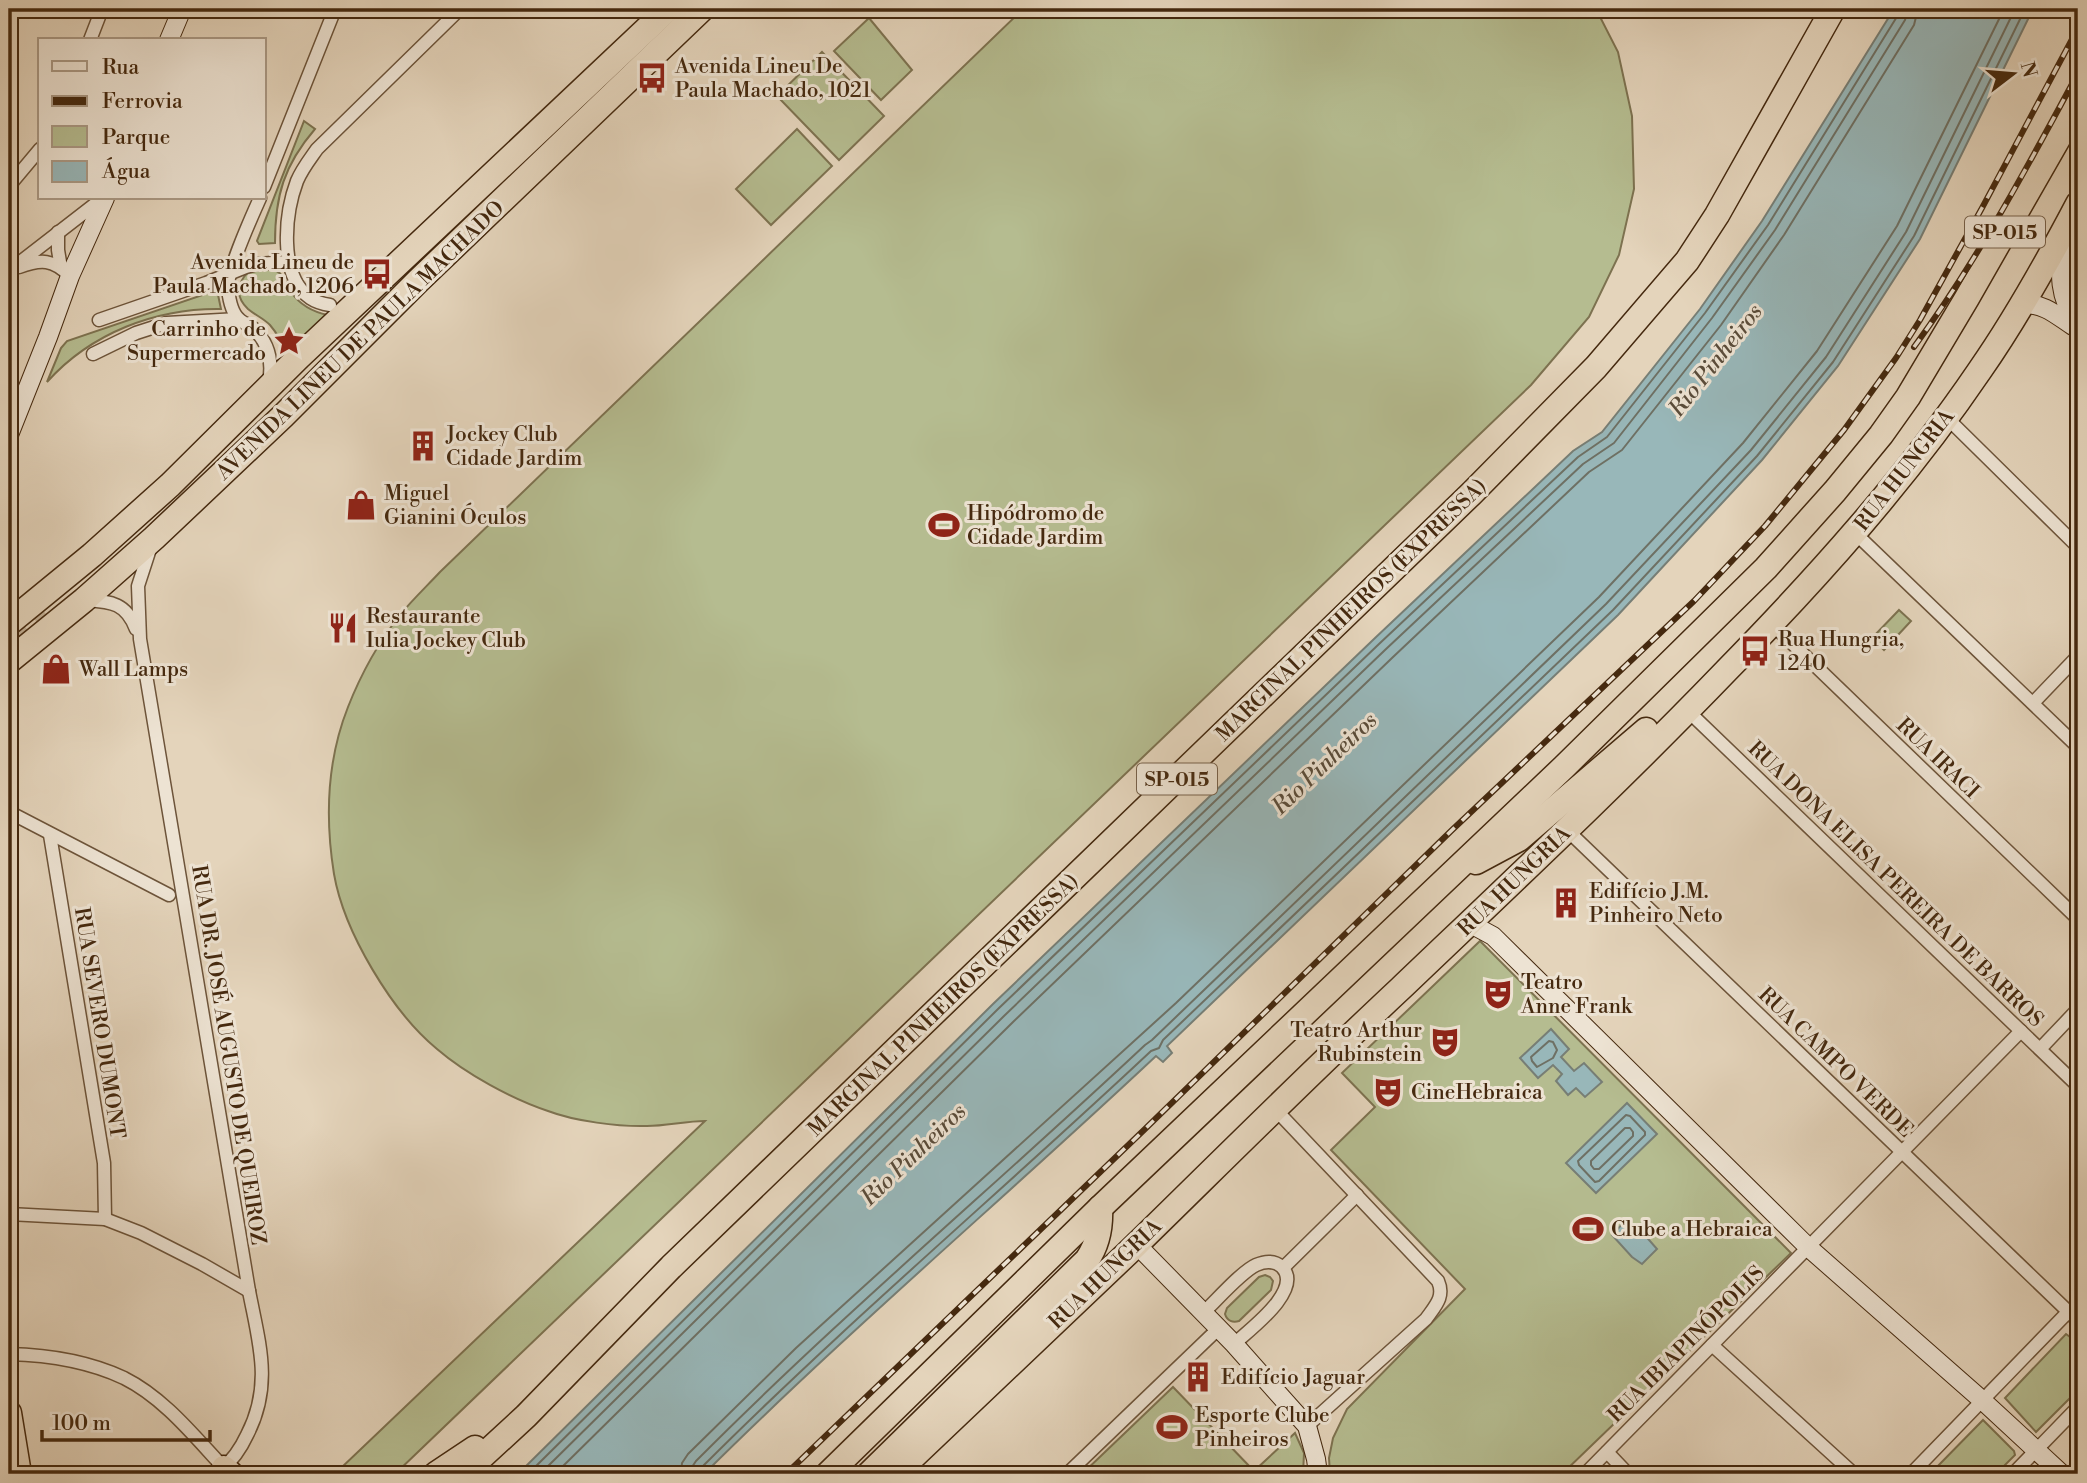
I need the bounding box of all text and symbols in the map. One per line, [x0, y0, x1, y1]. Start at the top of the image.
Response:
legend [38, 38, 266, 200]
north arrow [1979, 38, 2048, 108]
place label: Avenida Lineu De Paula Machado, 1021 [674, 54, 871, 104]
text: Rua [102, 55, 139, 81]
text: N [2015, 59, 2042, 80]
bus stop icon: Avenida Lineu De Paula Machado, 1021 [635, 61, 669, 95]
text: Ferrovia [102, 89, 183, 115]
text: Parque [102, 125, 170, 151]
text: Água [101, 157, 151, 185]
street label: AVENIDA LINEU DE PAULA MACHADO [210, 196, 510, 486]
road number: SP-015 [1965, 216, 2045, 248]
place label: Avenida Lineu de Paula Machado, 1206 [153, 250, 354, 300]
bus stop icon: Avenida Lineu de Paula Machado, 1206 [360, 257, 394, 291]
water label: Rio Pinheiros [1662, 298, 1769, 423]
place label: Carrinho de Supermercado [127, 317, 266, 367]
place icon: Carrinho de Supermercado [272, 324, 306, 358]
street label: RUA HUNGRIA [1849, 404, 1961, 537]
place label: Jockey Club Cidade Jardim [445, 422, 582, 472]
building icon: Jockey Club Cidade Jardim [406, 429, 440, 463]
street label: MARGINAL PINHEIROS (EXPRESSA) [1211, 474, 1493, 747]
place label: Miguel Gianini Óculos [384, 481, 526, 531]
shop icon: Miguel Gianini Óculos [344, 488, 378, 522]
place label: Hipódromo de Cidade Jardim [967, 501, 1104, 551]
sports icon: Hipódromo de Cidade Jardim [927, 508, 961, 542]
place label: Restaurante Iulia Jockey Club [366, 604, 526, 654]
restaurant icon: Restaurante Iulia Jockey Club [326, 611, 360, 645]
place label: Rua Hungria, 1240 [1778, 627, 1904, 677]
bus stop icon: Rua Hungria, 1240 [1738, 634, 1772, 668]
shop icon: Wall Lamps [39, 652, 73, 686]
place label: Wall Lamps [78, 657, 188, 683]
water label: Rio Pinheiros [1266, 706, 1383, 822]
street label: RUA IRACI [1890, 713, 1984, 805]
street label: RUA DONA ELISA PEREIRA DE BARROS [1742, 736, 2048, 1033]
road number: SP-015 [1137, 764, 1217, 794]
street label: RUA HUNGRIA [1453, 821, 1577, 942]
street label: RUA DR. JOSÉ AUGUSTO DE QUEIROZ [185, 863, 273, 1247]
street label: MARGINAL PINHEIROS (EXPRESSA) [803, 869, 1085, 1142]
place label: Edifício J.M. Pinheiro Neto [1589, 879, 1723, 929]
building icon: Edifício J.M. Pinheiro Neto [1549, 886, 1583, 920]
street label: RUA SEVERO DUMONT [68, 906, 130, 1141]
place label: Teatro Anne Frank [1520, 970, 1633, 1020]
theatre icon: Teatro Anne Frank [1481, 977, 1515, 1011]
street label: RUA CAMPO VERDE [1752, 982, 1918, 1143]
place label: Teatro Arthur Rubinstein [1290, 1018, 1422, 1068]
theatre icon: Teatro Arthur Rubinstein [1428, 1025, 1462, 1059]
theatre icon: CineHebraica [1371, 1075, 1405, 1109]
place label: CineHebraica [1411, 1080, 1543, 1106]
water label: Rio Pinheiros [855, 1097, 972, 1213]
sports icon: Clube a Hebraica [1571, 1212, 1605, 1246]
street label: RUA HUNGRIA [1044, 1214, 1168, 1335]
place label: Clube a Hebraica [1611, 1217, 1773, 1243]
street label: RUA IBIAPINÓPOLIS [1601, 1259, 1771, 1429]
building icon: Edifício Jaguar [1181, 1360, 1215, 1394]
place label: Edifício Jaguar [1221, 1365, 1365, 1391]
scale bar [42, 1399, 210, 1443]
place label: Esporte Clube Pinheiros [1195, 1403, 1330, 1453]
sports icon: Esporte Clube Pinheiros [1155, 1410, 1189, 1444]
text: 100 m [52, 1411, 111, 1437]

